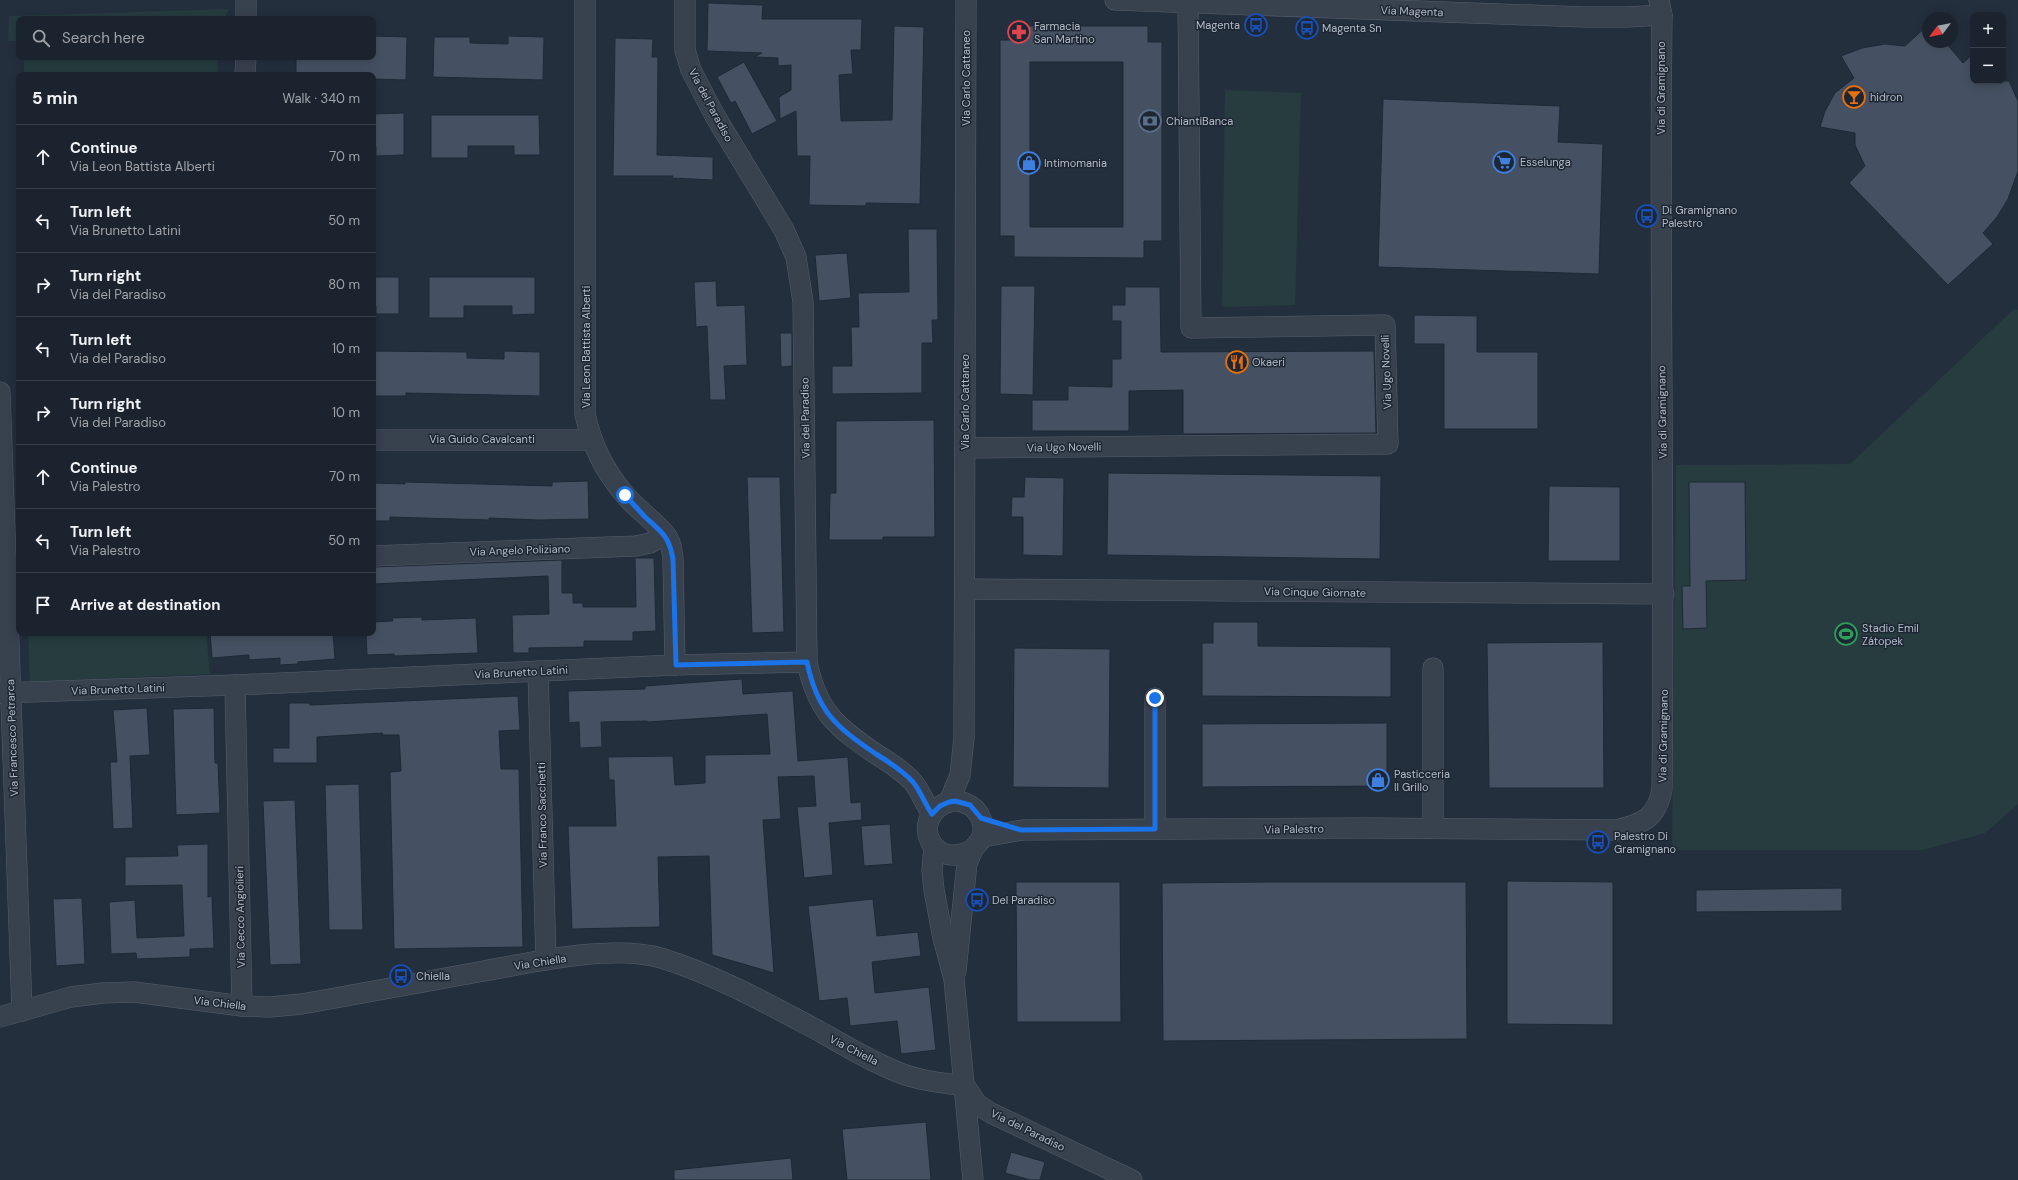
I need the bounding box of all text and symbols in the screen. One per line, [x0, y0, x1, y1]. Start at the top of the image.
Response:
street label: Via Magenta [1380, 3, 1444, 19]
bus stop icon: Magenta [1243, 12, 1269, 38]
north arrow [1922, 12, 1958, 48]
map controls [1970, 12, 2006, 84]
button: + [1970, 12, 2006, 48]
bus stop icon: Magenta Sn [1294, 15, 1320, 41]
search box [16, 16, 376, 60]
place label: Magenta [1196, 18, 1240, 32]
pharmacy icon: Farmacia San Martino [1006, 19, 1032, 45]
place label: Farmacia San Martino [1034, 19, 1095, 46]
place label: Magenta Sn [1322, 21, 1382, 35]
icon: search [30, 27, 52, 49]
text: Search here [62, 28, 145, 48]
street label: Via Carlo Cattaneo [959, 30, 973, 126]
street label: Via di Gramignano [1654, 41, 1668, 135]
button: − [1970, 48, 2006, 84]
street label: Via del Paradiso [686, 66, 736, 144]
bar icon: hidron [1841, 84, 1867, 110]
text: 5 min [32, 87, 78, 109]
text: Walk · 340 m [283, 90, 360, 107]
place label: hidron [1870, 90, 1903, 104]
bank icon: ChiantiBanca [1137, 108, 1163, 134]
place label: ChiantiBanca [1166, 114, 1233, 128]
text: Continue [70, 138, 138, 158]
icon: ahead [32, 146, 54, 168]
text: 70 m [329, 148, 360, 165]
supermarket icon: Esselunga [1491, 149, 1517, 175]
shop icon: Intimomania [1016, 150, 1042, 176]
place label: Esselunga [1520, 155, 1571, 169]
place label: Intimomania [1044, 156, 1107, 170]
text: Via Leon Battista Alberti [70, 158, 215, 175]
text: Turn left [70, 202, 131, 222]
bus stop icon: Di Gramignano Palestro [1634, 203, 1660, 229]
place label: Di Gramignano Palestro [1662, 203, 1737, 230]
icon: left [32, 210, 54, 232]
text: 50 m [328, 212, 360, 229]
text: Via Brunetto Latini [70, 222, 181, 239]
text: Turn right [70, 266, 141, 286]
icon: right [32, 274, 54, 296]
text: 80 m [328, 276, 360, 293]
text: Via del Paradiso [70, 286, 166, 303]
street label: Via Leon Battista Alberti [579, 286, 593, 408]
text: Turn left [70, 330, 131, 350]
street label: Via Ugo Novelli [1378, 334, 1394, 410]
icon: left [32, 338, 54, 360]
text: 10 m [332, 340, 360, 357]
restaurant icon: Okaeri [1224, 349, 1250, 375]
text: Via del Paradiso [70, 350, 166, 367]
street label: Via Carlo Cattaneo [958, 354, 972, 450]
place label: Okaeri [1252, 355, 1285, 369]
street label: Via di Gramignano [1654, 365, 1670, 459]
street label: Via del Paradiso [797, 377, 813, 459]
text: Turn right [70, 394, 141, 414]
icon: right [32, 402, 54, 424]
text: 10 m [332, 404, 360, 421]
text: Via del Paradiso [70, 414, 166, 431]
street label: Via Guido Cavalcanti [429, 432, 535, 446]
street label: Via Ugo Novelli [1027, 439, 1101, 455]
text: Continue [70, 458, 138, 478]
icon: ahead [32, 466, 54, 488]
text: 70 m [329, 468, 360, 485]
text: Via Palestro [70, 478, 141, 495]
route start [616, 486, 634, 504]
text: Turn left [70, 522, 131, 542]
icon: left [32, 530, 54, 552]
text: 50 m [328, 532, 360, 549]
street label: Via Angelo Poliziano [469, 541, 571, 559]
text: Via Palestro [70, 542, 141, 559]
street label: Via Cinque Giornate [1264, 584, 1366, 600]
icon: arrive [32, 594, 54, 616]
text: Arrive at destination [70, 595, 221, 615]
sports icon: Stadio Emil Zátopek [1833, 621, 1859, 647]
place label: Stadio Emil Zátopek [1862, 621, 1919, 648]
street label: Via Brunetto Latini [474, 663, 568, 681]
street label: Via Francesco Petrarca [3, 679, 21, 797]
street label: Via Brunetto Latini [71, 680, 165, 698]
route end [1146, 689, 1164, 707]
street label: Via di Gramignano [1655, 689, 1671, 783]
street label: Via Franco Sacchetti [534, 762, 550, 868]
shop icon: Pasticceria Il Grillo [1365, 767, 1391, 793]
place label: Pasticceria Il Grillo [1394, 767, 1450, 794]
street label: Via Palestro [1264, 821, 1324, 837]
bus stop icon: Palestro Di Gramignano [1585, 829, 1611, 855]
place label: Palestro Di Gramignano [1614, 829, 1676, 856]
street label: Via Cecco Angiolieri [232, 866, 248, 968]
bus stop icon: Del Paradiso [964, 887, 990, 913]
place label: Del Paradiso [992, 893, 1055, 907]
street label: Via Chiella [513, 951, 567, 973]
bus stop icon: Chiella [388, 963, 414, 989]
place label: Chiella [416, 969, 450, 983]
street label: Via Chiella [193, 993, 247, 1013]
street label: Via Chiella [827, 1032, 881, 1068]
street label: Via del Paradiso [988, 1106, 1068, 1154]

